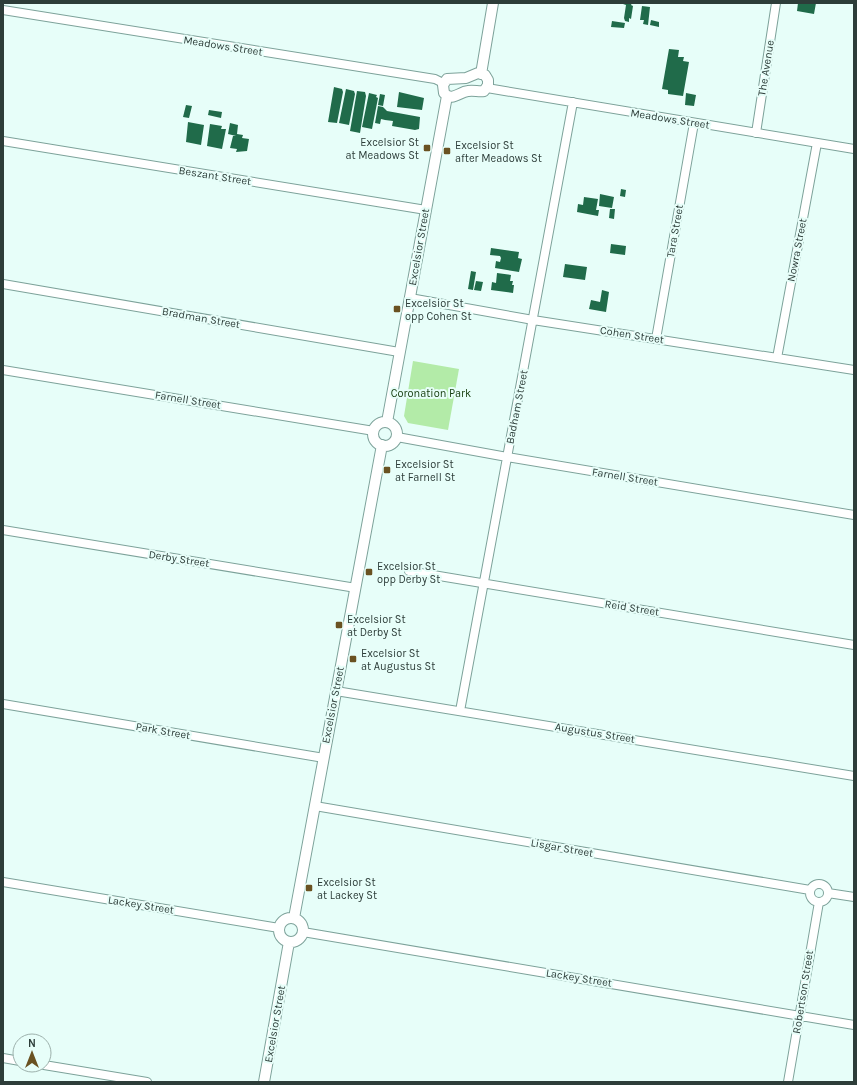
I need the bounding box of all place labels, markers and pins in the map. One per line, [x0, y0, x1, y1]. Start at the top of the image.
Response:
place label: Excelsior St at Meadows St [345, 136, 419, 162]
place label: Excelsior St after Meadows St [455, 139, 542, 165]
marker: Excelsior St at Meadows St [422, 143, 432, 153]
marker: Excelsior St after Meadows St [442, 146, 452, 156]
place label: Excelsior St opp Cohen St [405, 297, 472, 323]
marker: Excelsior St opp Cohen St [392, 304, 402, 314]
place label: Excelsior St at Farnell St [395, 458, 455, 484]
marker: Excelsior St at Farnell St [382, 465, 392, 475]
place label: Excelsior St opp Derby St [377, 560, 440, 586]
marker: Excelsior St opp Derby St [364, 567, 374, 577]
place label: Excelsior St at Derby St [347, 613, 406, 639]
marker: Excelsior St at Derby St [334, 620, 344, 630]
place label: Excelsior St at Augustus St [361, 647, 435, 673]
marker: Excelsior St at Augustus St [348, 654, 358, 664]
place label: Excelsior St at Lackey St [317, 876, 377, 902]
marker: Excelsior St at Lackey St [304, 883, 314, 893]

